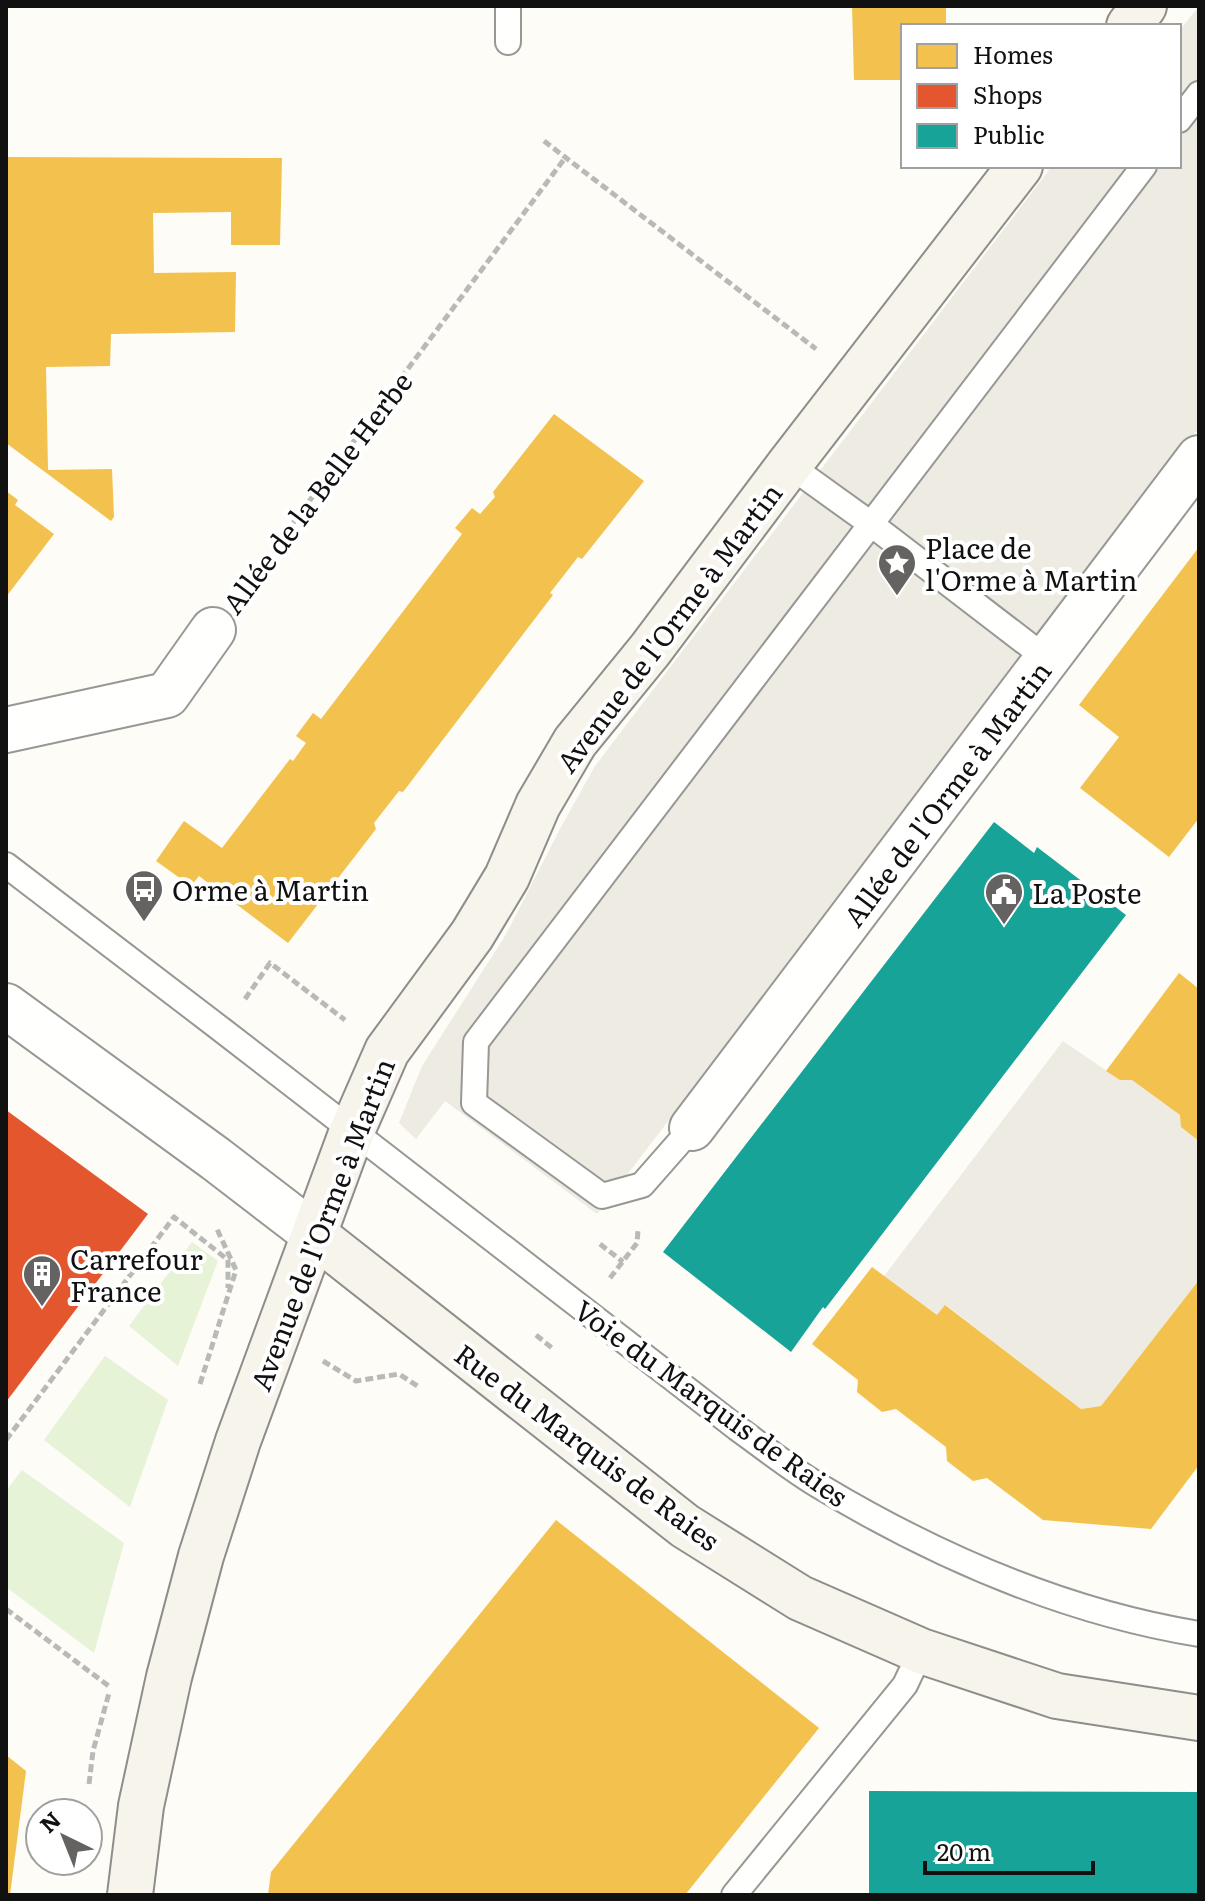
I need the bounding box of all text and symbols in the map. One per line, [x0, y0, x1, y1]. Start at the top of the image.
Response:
legend [901, 24, 1181, 168]
text: Homes [973, 36, 1053, 71]
text: Shops [973, 76, 1042, 111]
text: Public [973, 116, 1044, 151]
street label: Allée de la Belle Herbe [211, 362, 421, 622]
street label: Avenue de l'Orme à Martin [545, 473, 791, 781]
place label: Place de l'Orme à Martin [925, 526, 1138, 600]
place icon: Place de l'Orme à Martin [876, 542, 918, 597]
street label: Allée de l'Orme à Martin [832, 651, 1060, 935]
bus stop icon: Orme à Martin [123, 868, 165, 923]
place label: Orme à Martin [172, 868, 369, 910]
public building icon: La Poste [983, 871, 1025, 926]
place label: La Poste [1032, 871, 1141, 913]
street label: Avenue de l'Orme à Martin [238, 1052, 404, 1396]
place label: Carrefour France [70, 1237, 203, 1311]
building icon: Carrefour France [21, 1253, 63, 1308]
street label: Voie du Marquis de Raies [567, 1288, 857, 1516]
street label: Rue du Marquis de Raies [447, 1332, 729, 1560]
north arrow [24, 1797, 104, 1877]
text: N [31, 1803, 67, 1840]
scale bar [925, 1825, 1093, 1875]
text: 20 m [937, 1833, 991, 1868]

